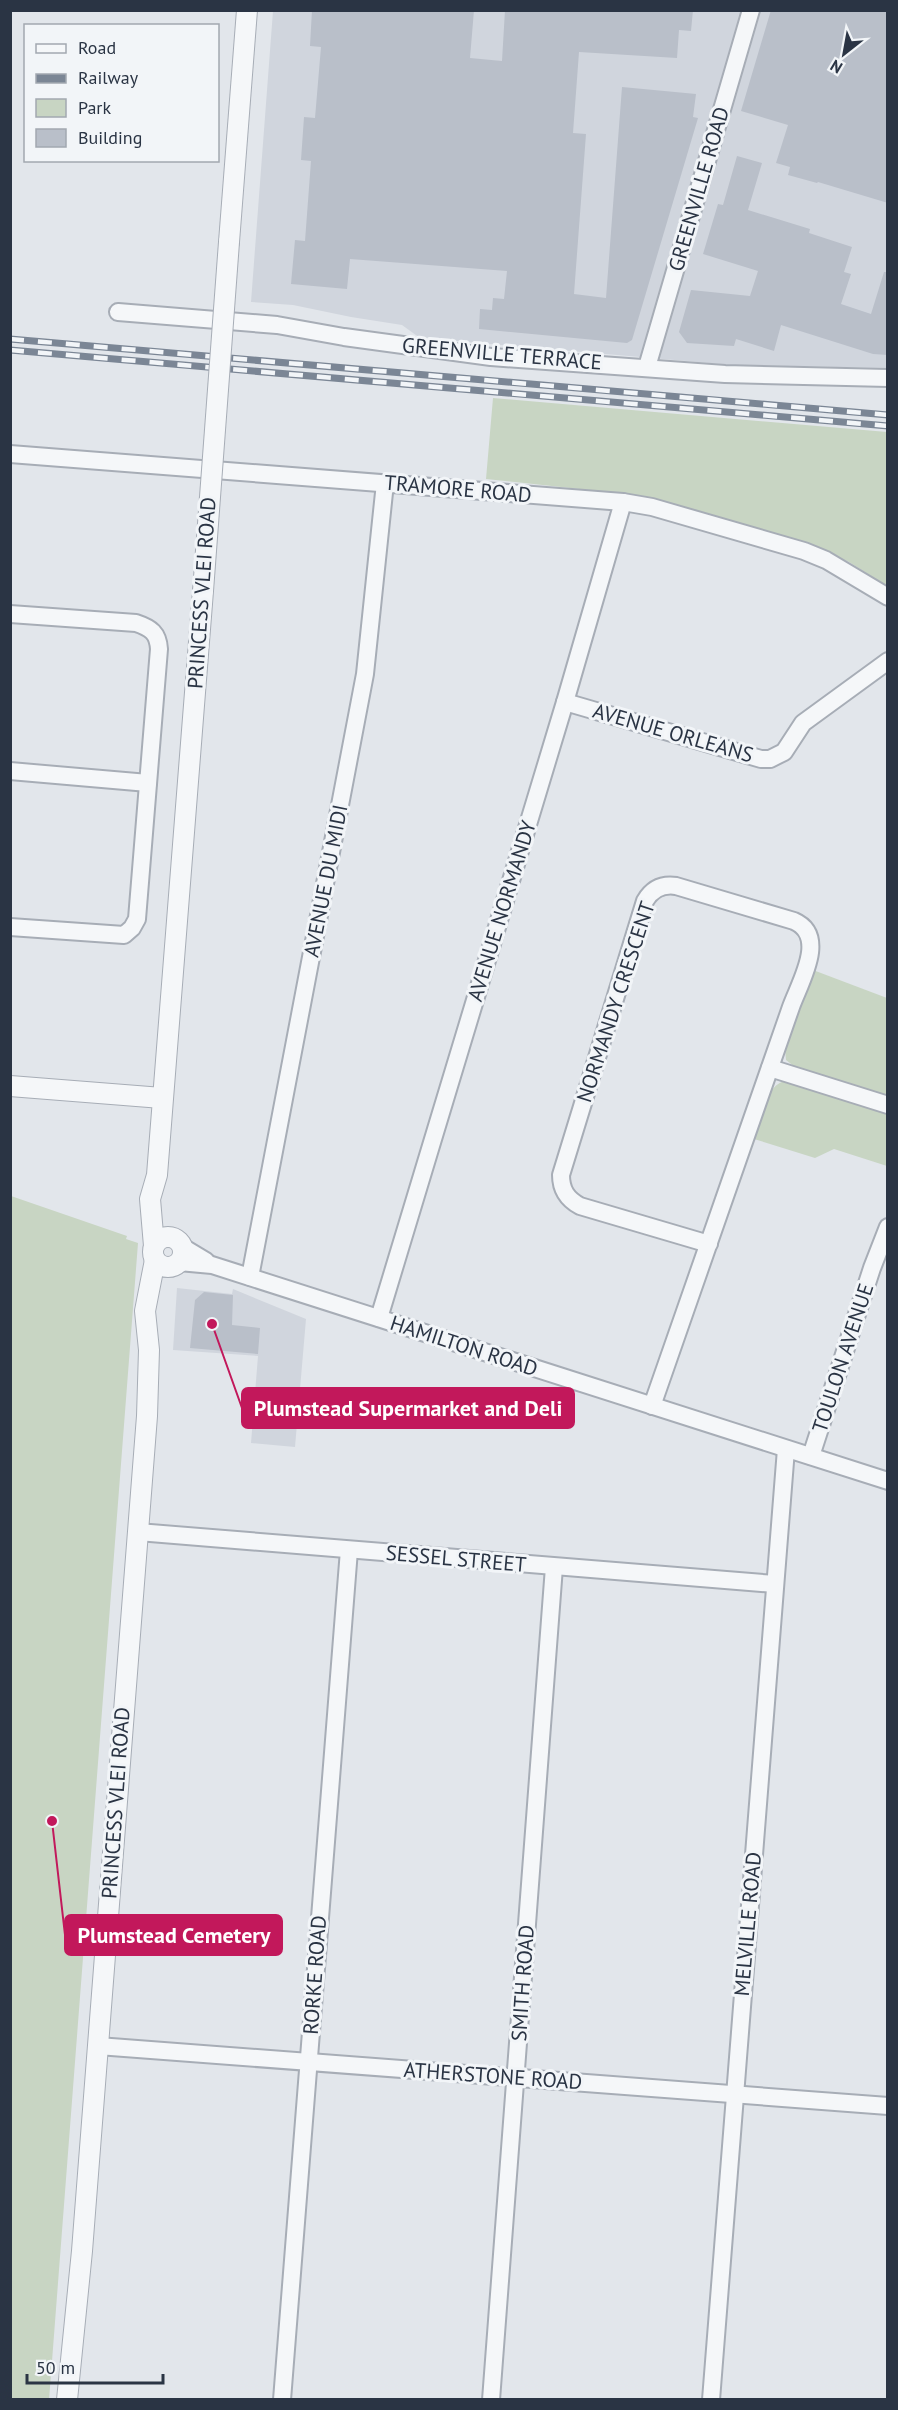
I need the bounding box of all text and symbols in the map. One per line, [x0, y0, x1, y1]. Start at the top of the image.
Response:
legend [24, 24, 219, 162]
north arrow [814, 24, 874, 84]
text: Road [78, 36, 116, 59]
text: N [827, 56, 846, 78]
text: Railway [78, 66, 139, 89]
text: Park [78, 96, 111, 119]
street label: GREENVILLE ROAD [662, 103, 735, 274]
text: Building [78, 126, 142, 149]
street label: GREENVILLE TERRACE [401, 331, 603, 376]
street label: TRAMORE ROAD [383, 469, 533, 508]
street label: PRINCESS VLEI ROAD [181, 496, 222, 690]
street label: AVENUE ORLEANS [590, 697, 757, 768]
street label: AVENUE DU MIDI [297, 802, 354, 959]
street label: AVENUE NORMANDY [461, 817, 542, 1005]
street label: NORMANDY CRESCENT [570, 898, 661, 1106]
street label: TOULON AVENUE [806, 1280, 879, 1436]
street label: HAMILTON ROAD [387, 1309, 541, 1382]
callout: Plumstead Supermarket and Deli [242, 1388, 574, 1428]
text: Plumstead Supermarket and Deli [254, 1394, 562, 1422]
street label: SESSEL STREET [385, 1539, 528, 1578]
street label: PRINCESS VLEI ROAD [95, 1706, 136, 1900]
street label: MELVILLE ROAD [728, 1851, 767, 1997]
street label: RORKE ROAD [297, 1914, 332, 2036]
callout: Plumstead Cemetery [65, 1915, 282, 1955]
text: Plumstead Cemetery [77, 1921, 271, 1949]
street label: SMITH ROAD [505, 1924, 540, 2042]
street label: ATHERSTONE ROAD [403, 2056, 583, 2095]
scale bar [27, 2347, 164, 2385]
text: 50 m [36, 2356, 75, 2379]

